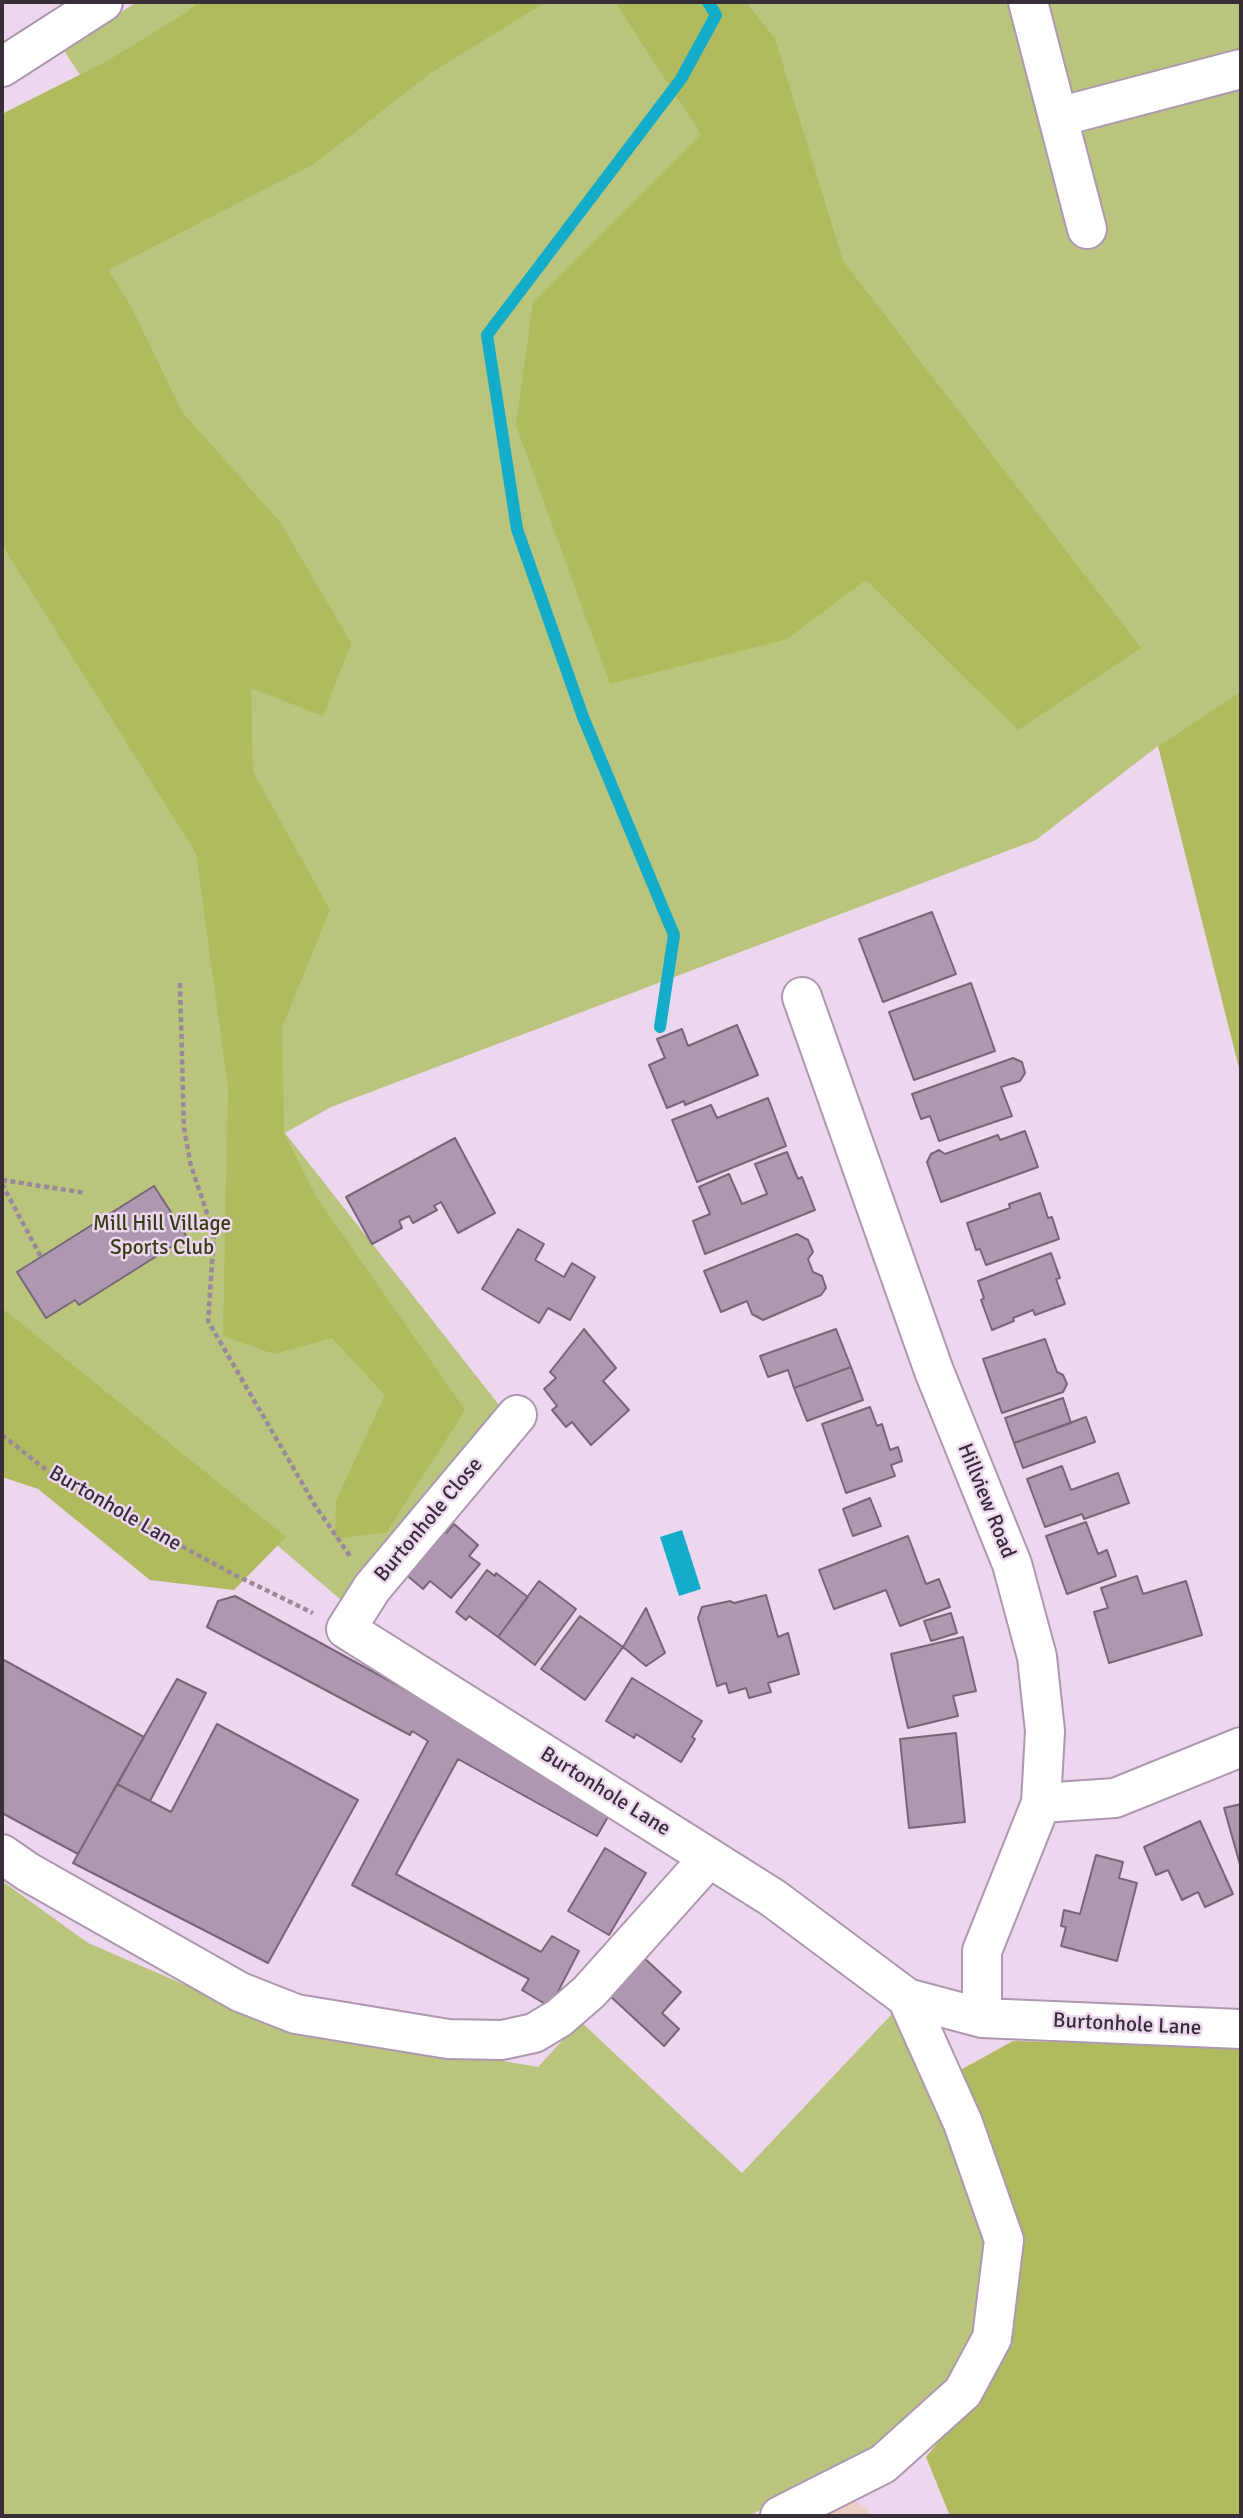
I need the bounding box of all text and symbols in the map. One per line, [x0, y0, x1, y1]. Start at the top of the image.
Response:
park label: Mill Hill Village Sports Club [93, 1211, 231, 1261]
street label: Hillview Road [952, 1440, 1020, 1562]
street label: Burtonhole Close [370, 1453, 488, 1587]
street label: Burtonhole Lane [44, 1461, 186, 1557]
street label: Burtonhole Lane [535, 1742, 675, 1842]
street label: Burtonhole Lane [1052, 2009, 1202, 2041]

